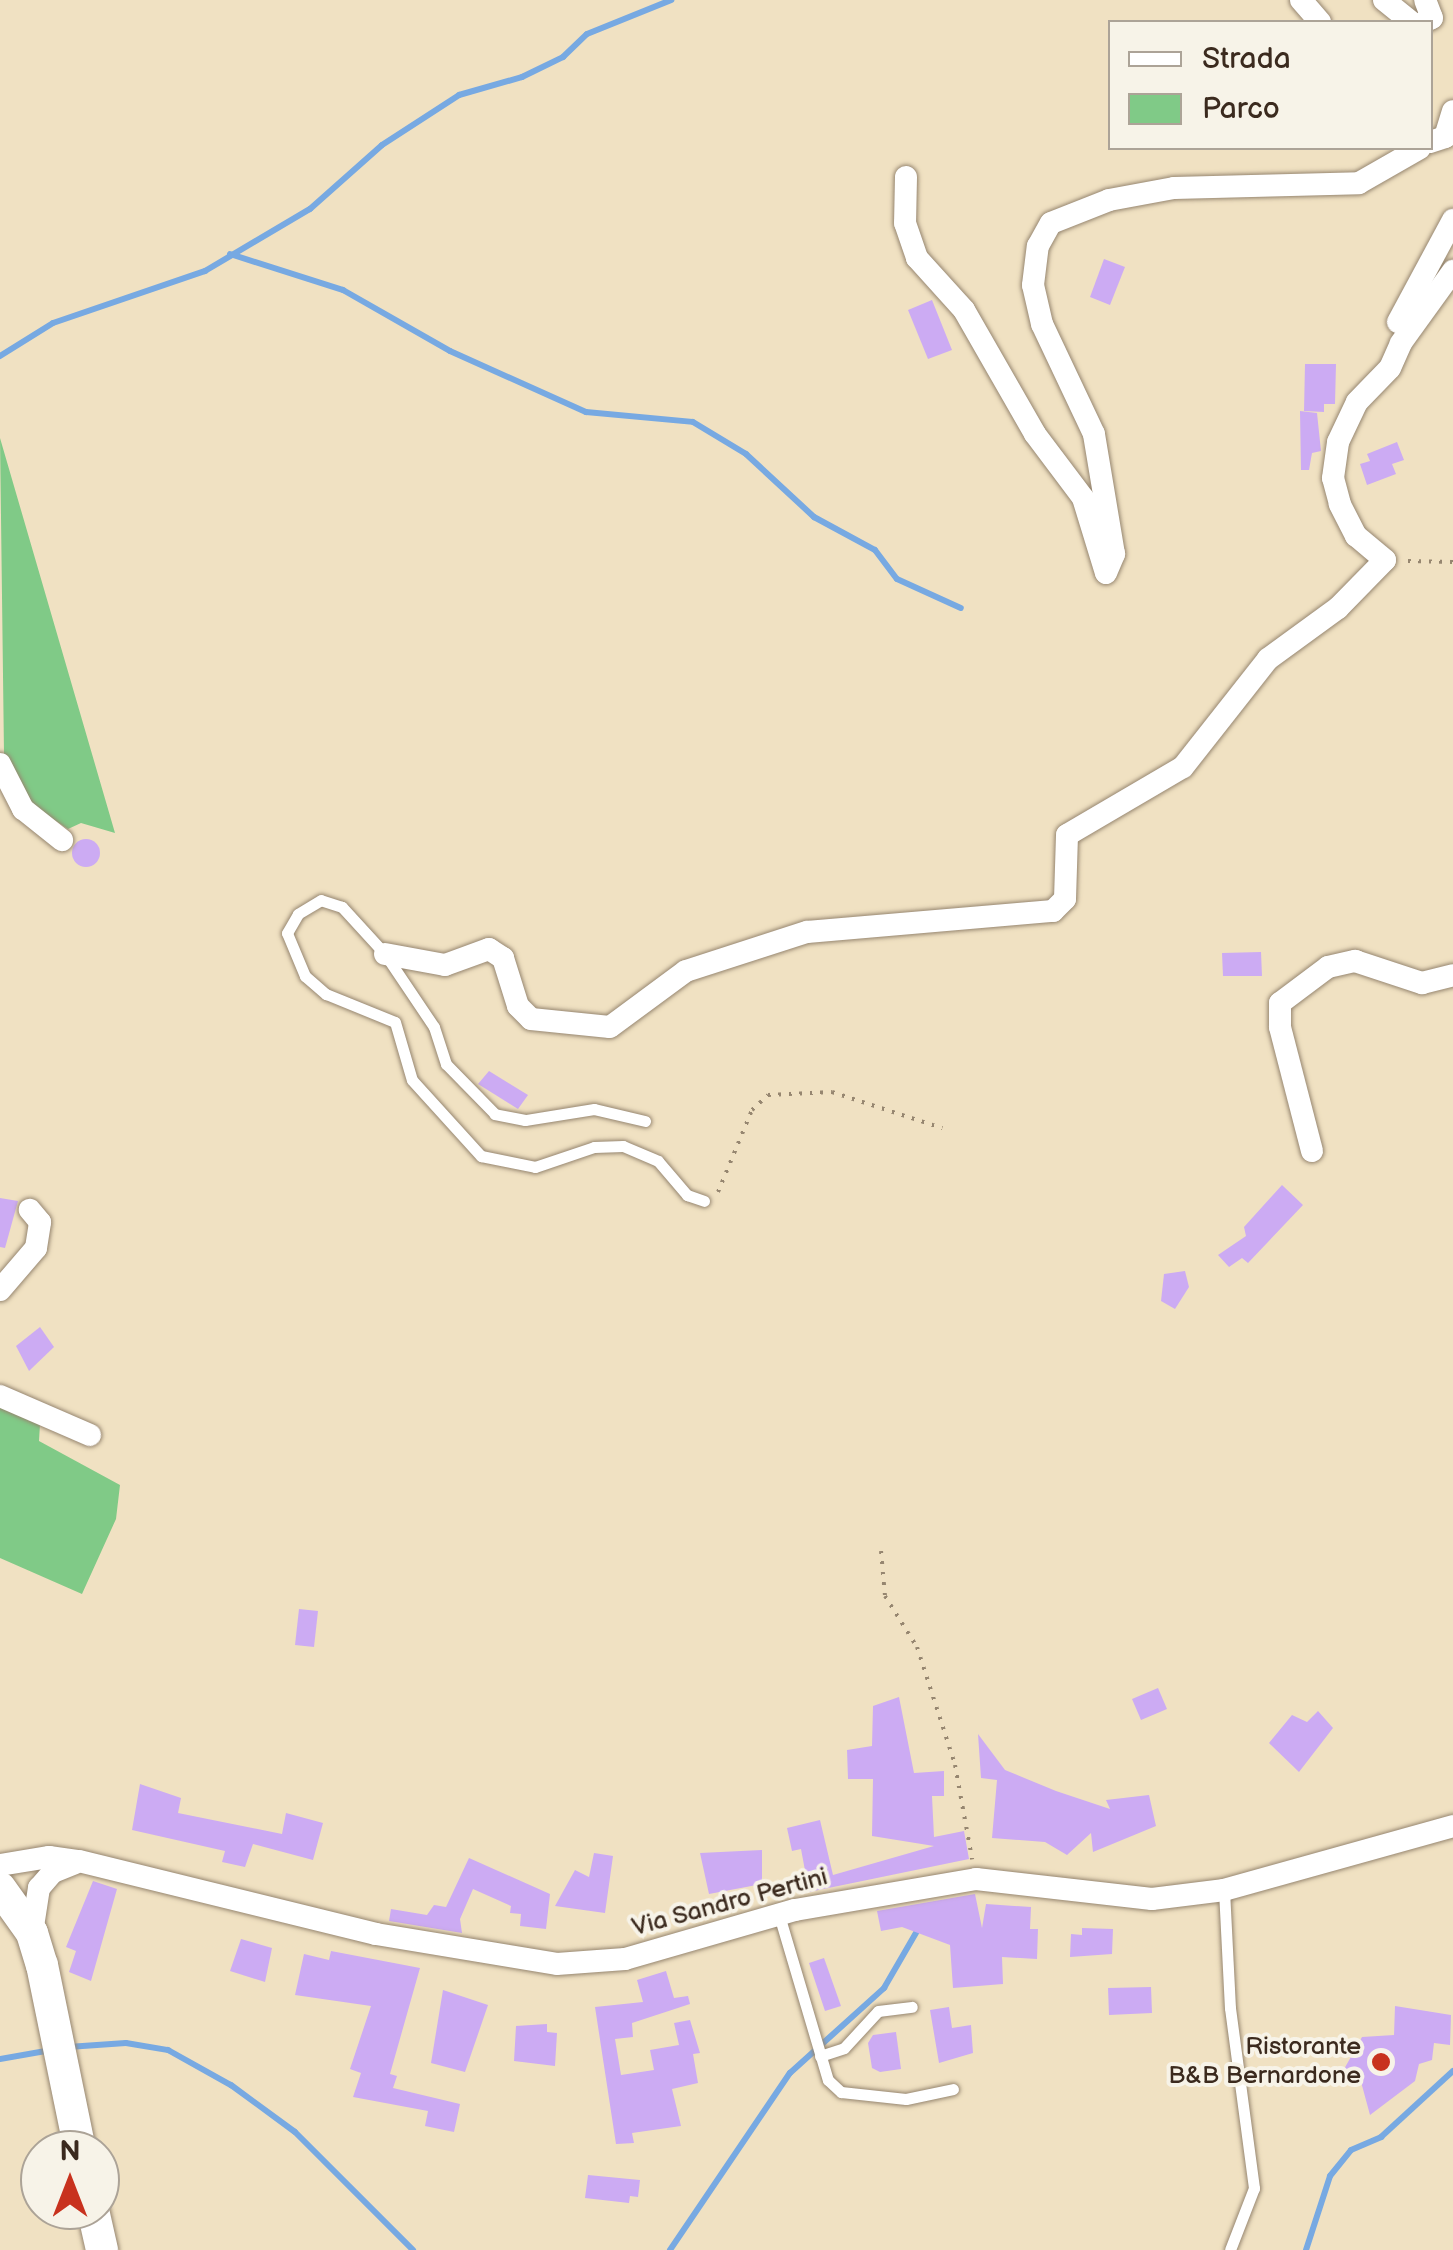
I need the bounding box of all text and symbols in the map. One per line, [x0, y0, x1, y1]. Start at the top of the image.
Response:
legend [1108, 20, 1433, 150]
text: Strada [1202, 41, 1291, 77]
text: Parco [1202, 91, 1280, 127]
street label: Via Sandro Pertini [629, 1862, 831, 1944]
place label: Ristorante B&B Bernardone [1168, 2033, 1361, 2092]
marker: Ristorante B&B Bernardone [1370, 2051, 1392, 2073]
north arrow [20, 2130, 120, 2230]
text: N [59, 2135, 81, 2168]

